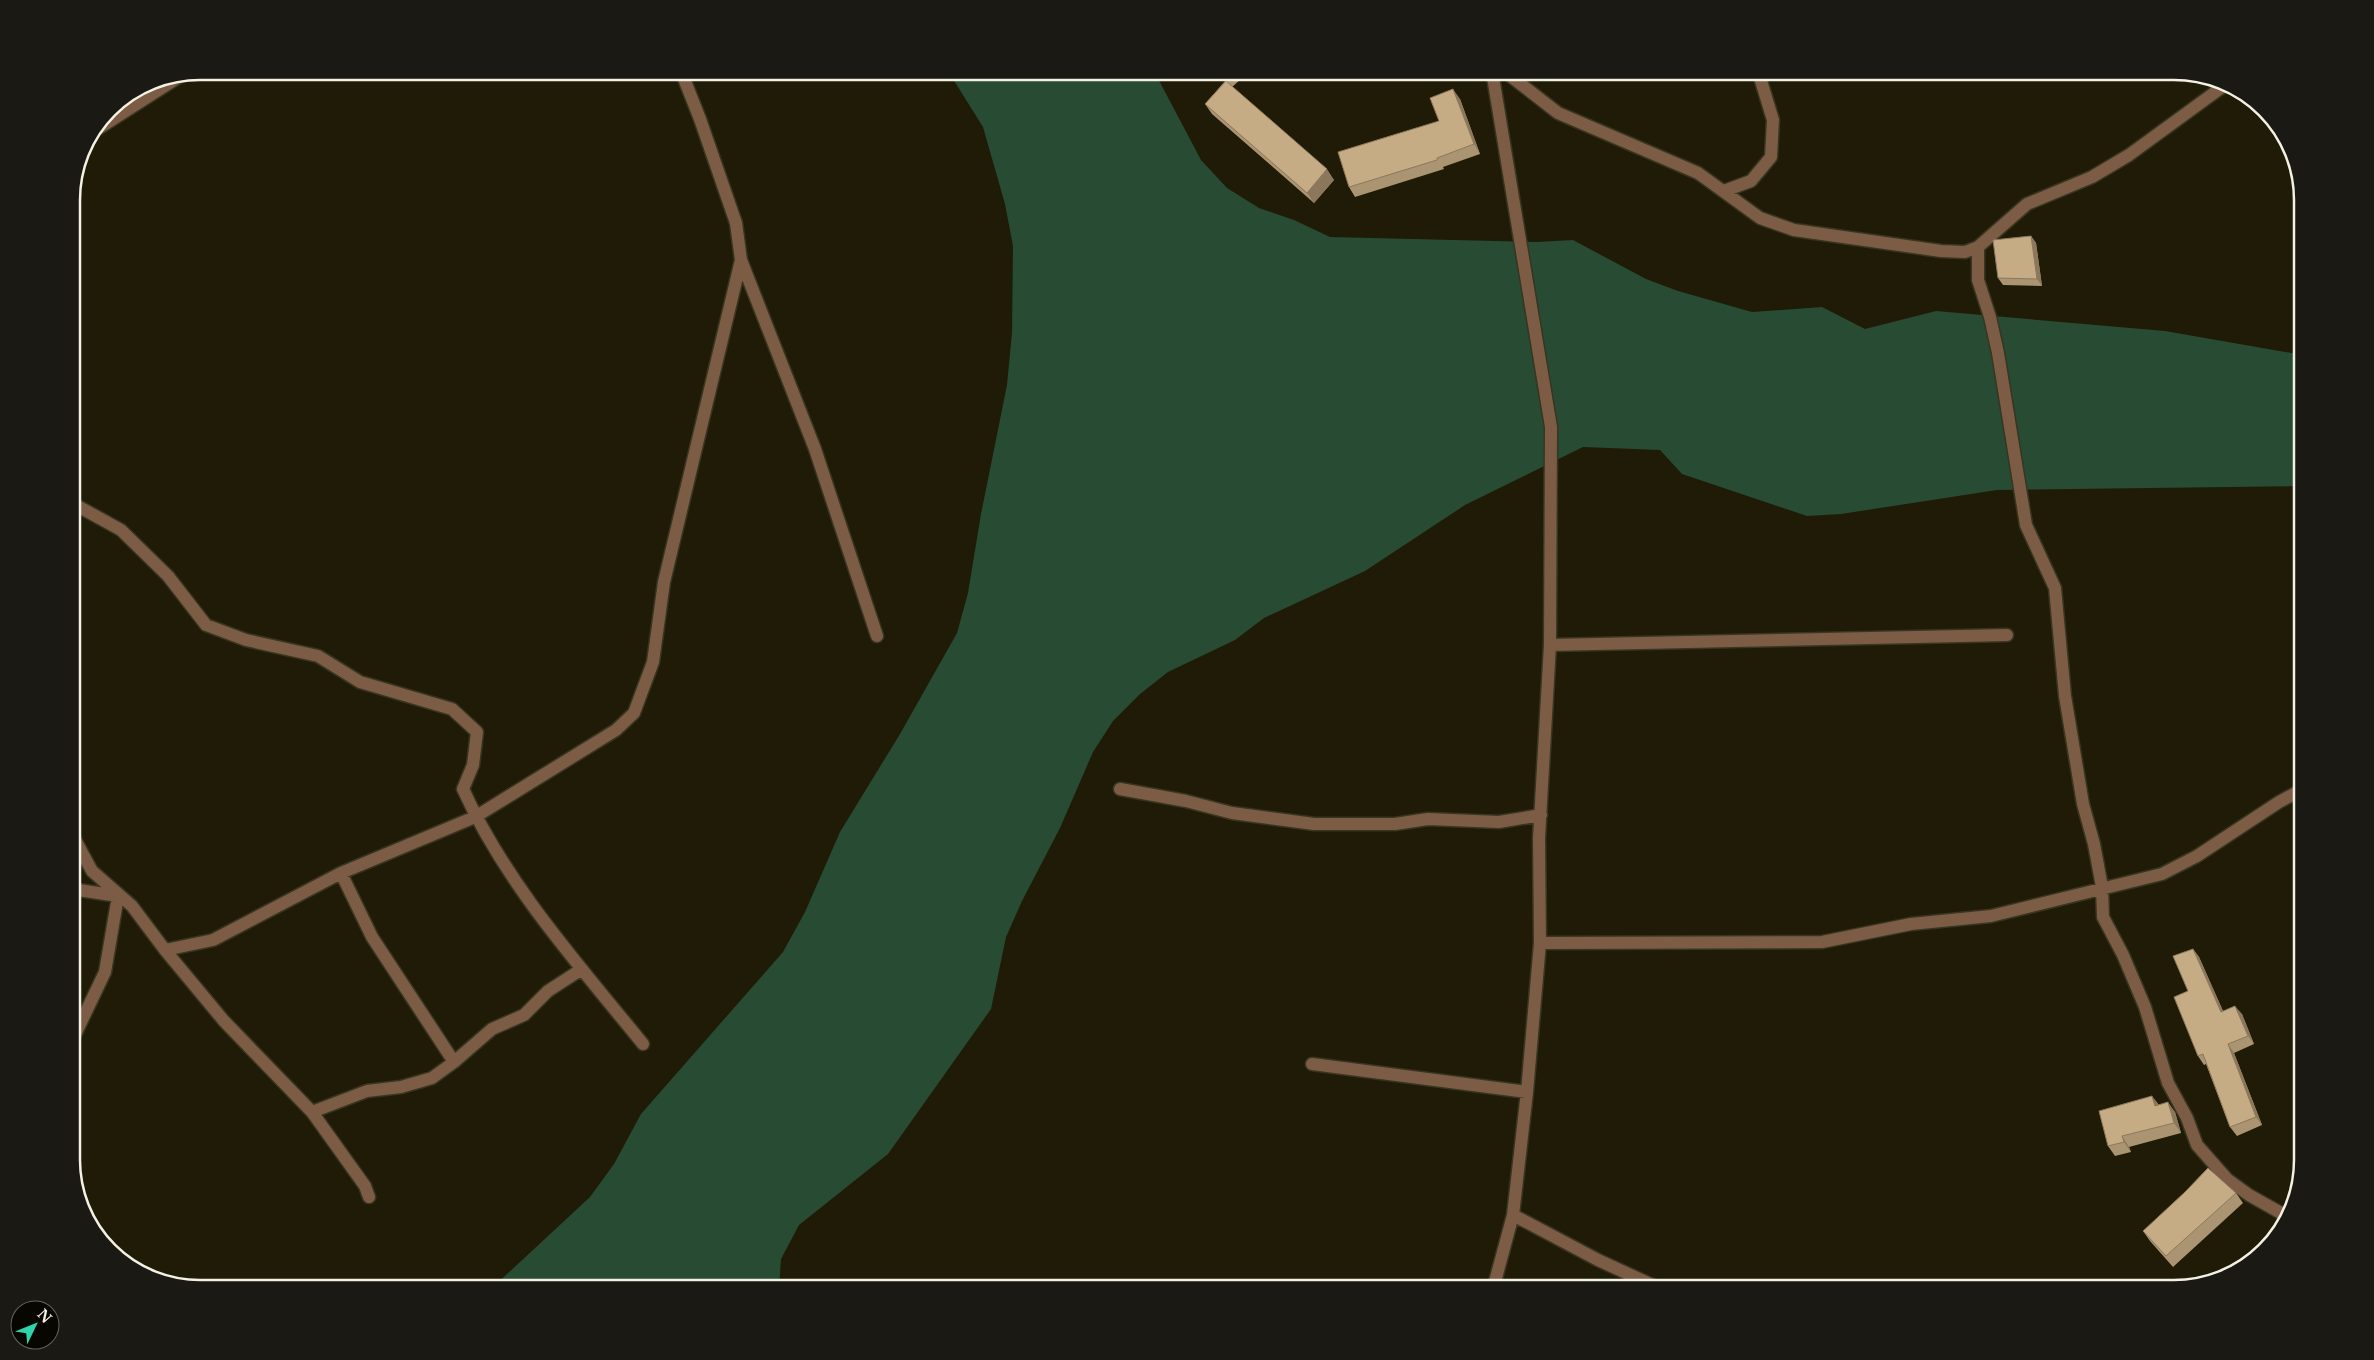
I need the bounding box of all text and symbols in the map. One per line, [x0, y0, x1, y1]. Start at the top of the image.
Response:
north arrow [10, 1300, 60, 1350]
text: N [33, 1305, 56, 1327]

